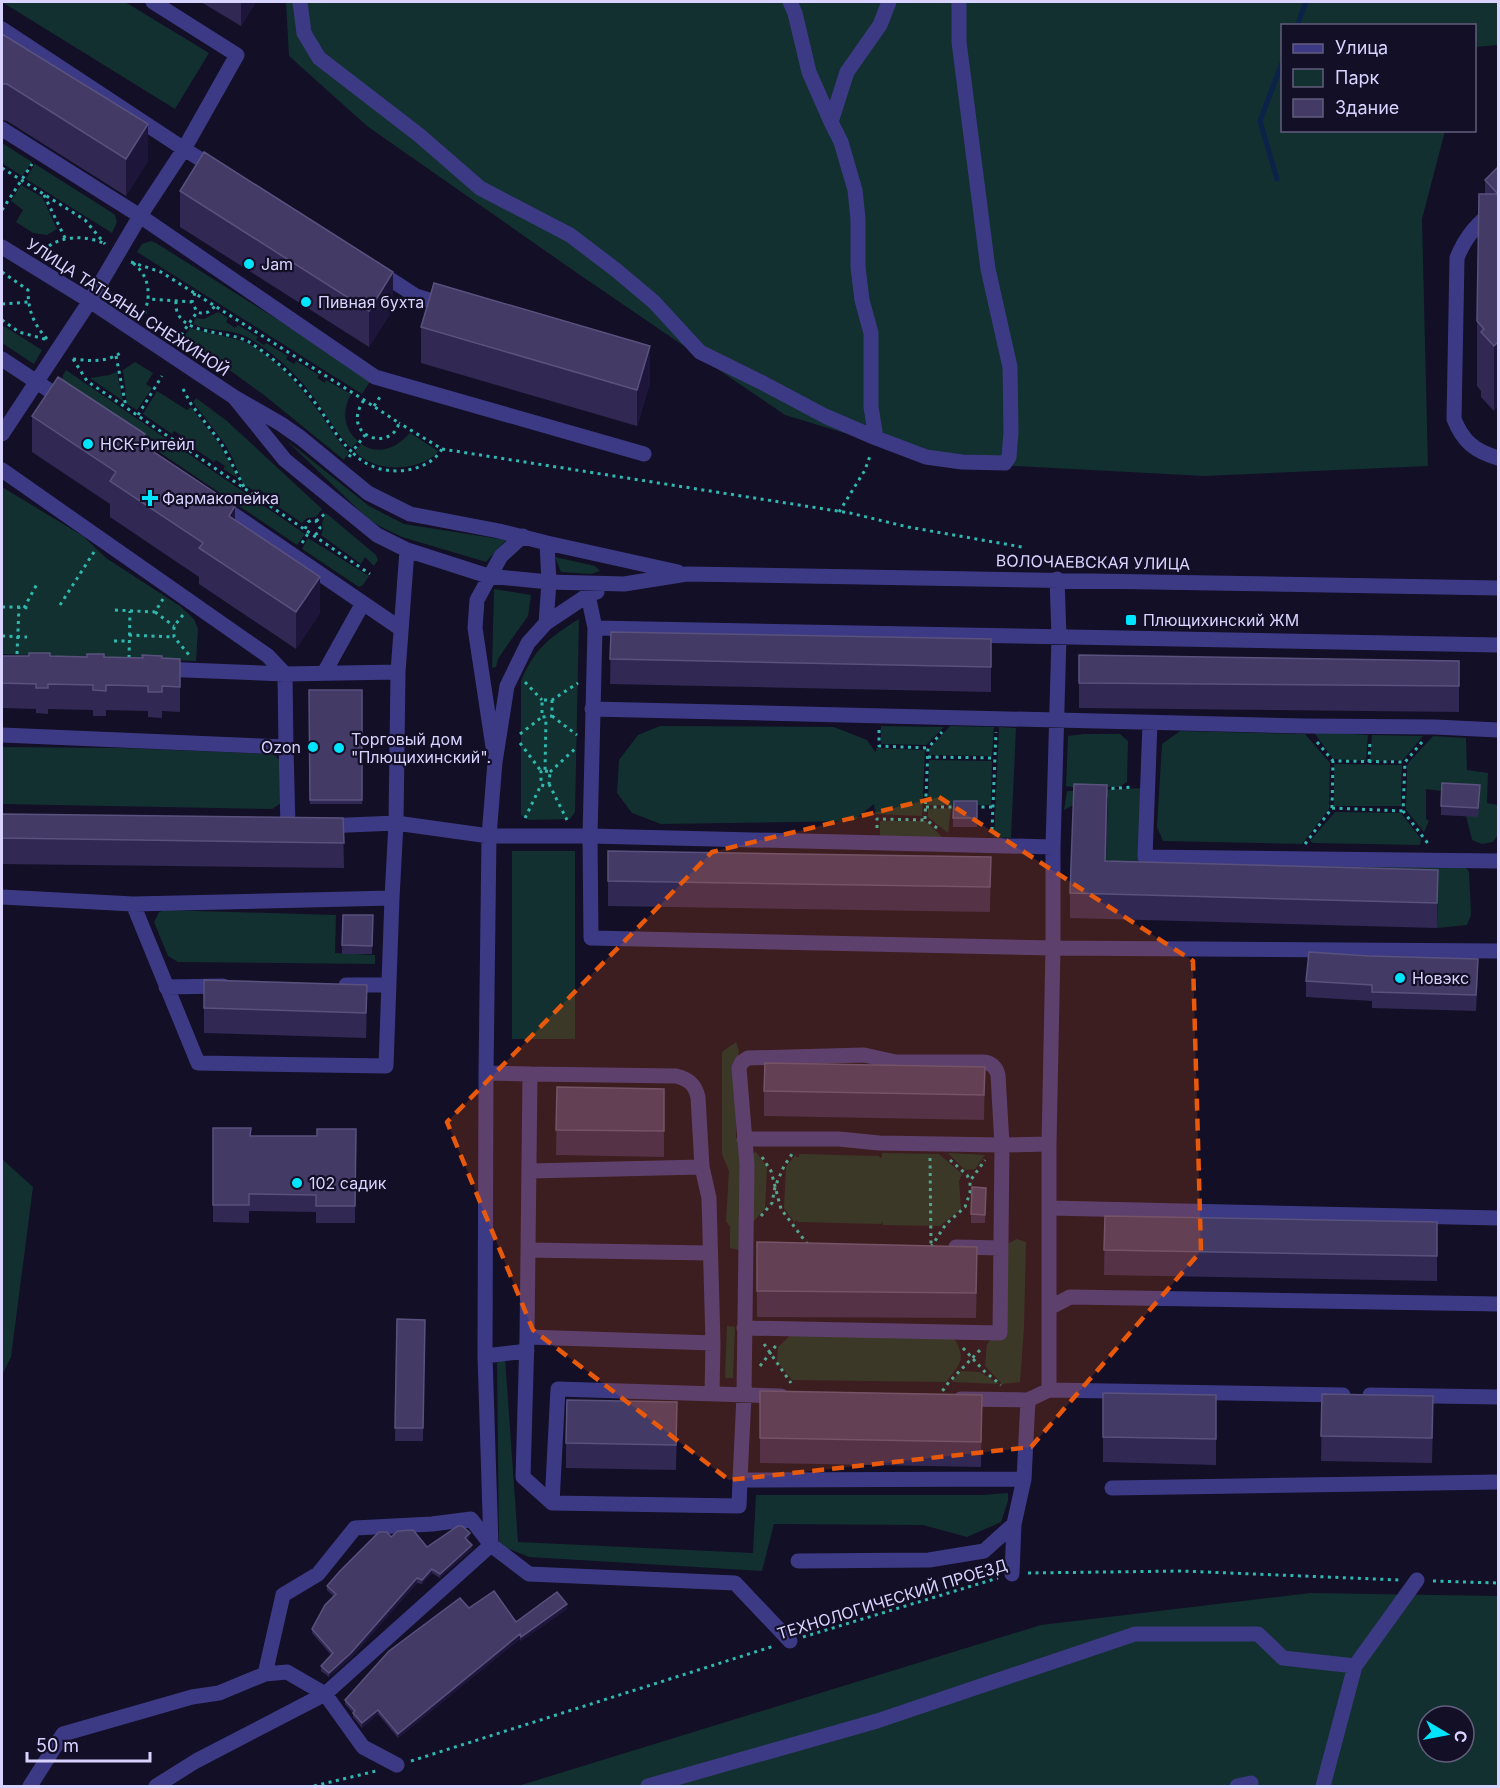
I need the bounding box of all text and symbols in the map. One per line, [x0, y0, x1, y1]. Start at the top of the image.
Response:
legend [1281, 24, 1476, 132]
text: Улица [1335, 37, 1388, 58]
text: Парк [1335, 67, 1380, 88]
text: Здание [1335, 97, 1399, 118]
street label: УЛИЦА ТАТЬЯНЫ СНЕЖИНОЙ [23, 234, 233, 380]
place label: Jam [261, 254, 293, 274]
marker: Jam [242, 257, 256, 271]
place label: Пивная бухта [318, 292, 424, 312]
marker: Пивная бухта [299, 295, 313, 309]
place label: НСК-Ритейл [100, 434, 195, 454]
marker: НСК-Ритейл [81, 437, 95, 451]
place label: Фармакопейка [162, 488, 279, 508]
marker: Фармакопейка [143, 491, 157, 505]
street label: ВОЛОЧАЕВСКАЯ УЛИЦА [996, 550, 1190, 574]
place label: Плющихинский ЖМ [1143, 610, 1299, 630]
marker: Плющихинский ЖМ [1124, 613, 1138, 627]
place label: Торговый дом "Плющихинский". [351, 729, 491, 767]
place label: Ozon [261, 737, 301, 757]
marker: Ozon [306, 740, 320, 754]
marker: Торговый дом "Плющихинский". [332, 741, 346, 755]
place label: Новэкс [1412, 968, 1469, 988]
marker: Новэкс [1393, 971, 1407, 985]
place label: 102 садик [309, 1173, 387, 1193]
marker: 102 садик [290, 1176, 304, 1190]
street label: ТЕХНОЛОГИЧЕСКИЙ ПРОЕЗД [775, 1554, 1009, 1644]
north arrow [1416, 1704, 1476, 1764]
scale bar [27, 1725, 150, 1763]
text: С [1450, 1729, 1472, 1744]
text: 50 m [36, 1735, 79, 1756]

